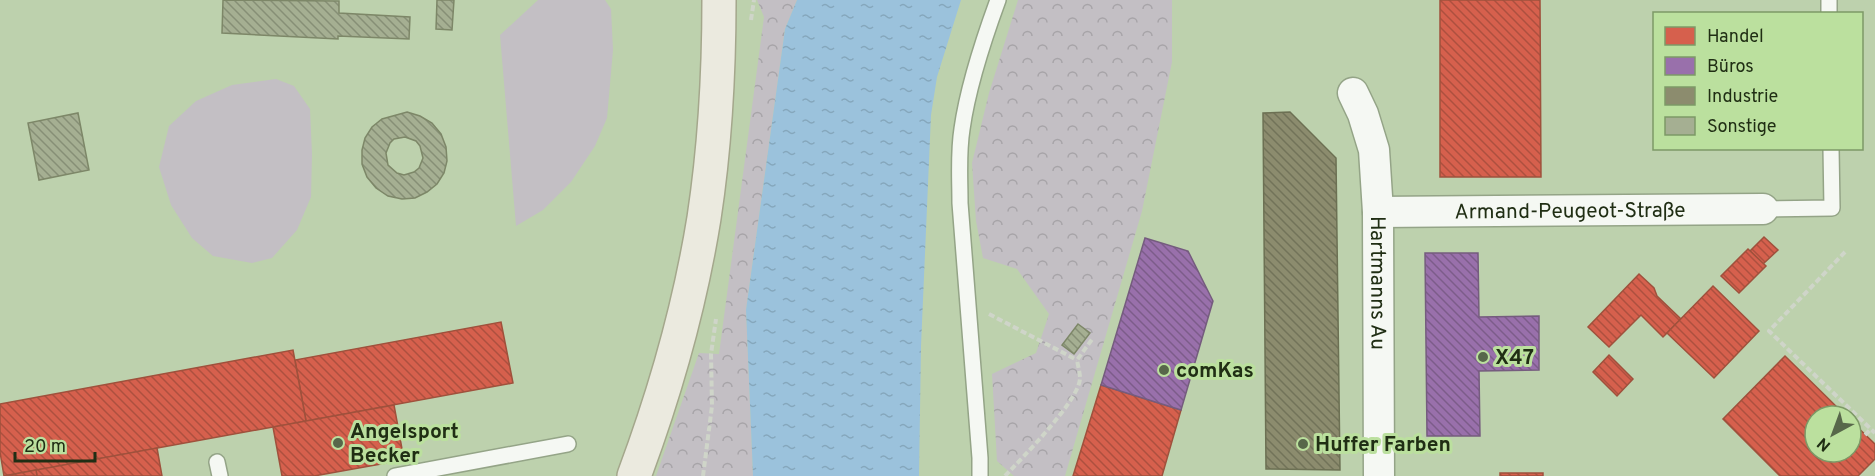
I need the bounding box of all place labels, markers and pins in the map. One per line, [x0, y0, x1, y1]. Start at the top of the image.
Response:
place label: X47 [1495, 345, 1534, 372]
marker: X47 [1476, 350, 1490, 364]
place label: comKas [1176, 358, 1254, 385]
marker: comKas [1157, 363, 1171, 377]
place label: Angelsport Becker [350, 419, 459, 470]
place label: Huffer Farben [1315, 432, 1451, 459]
marker: Angelsport Becker [331, 436, 345, 450]
marker: Huffer Farben [1296, 437, 1310, 451]

